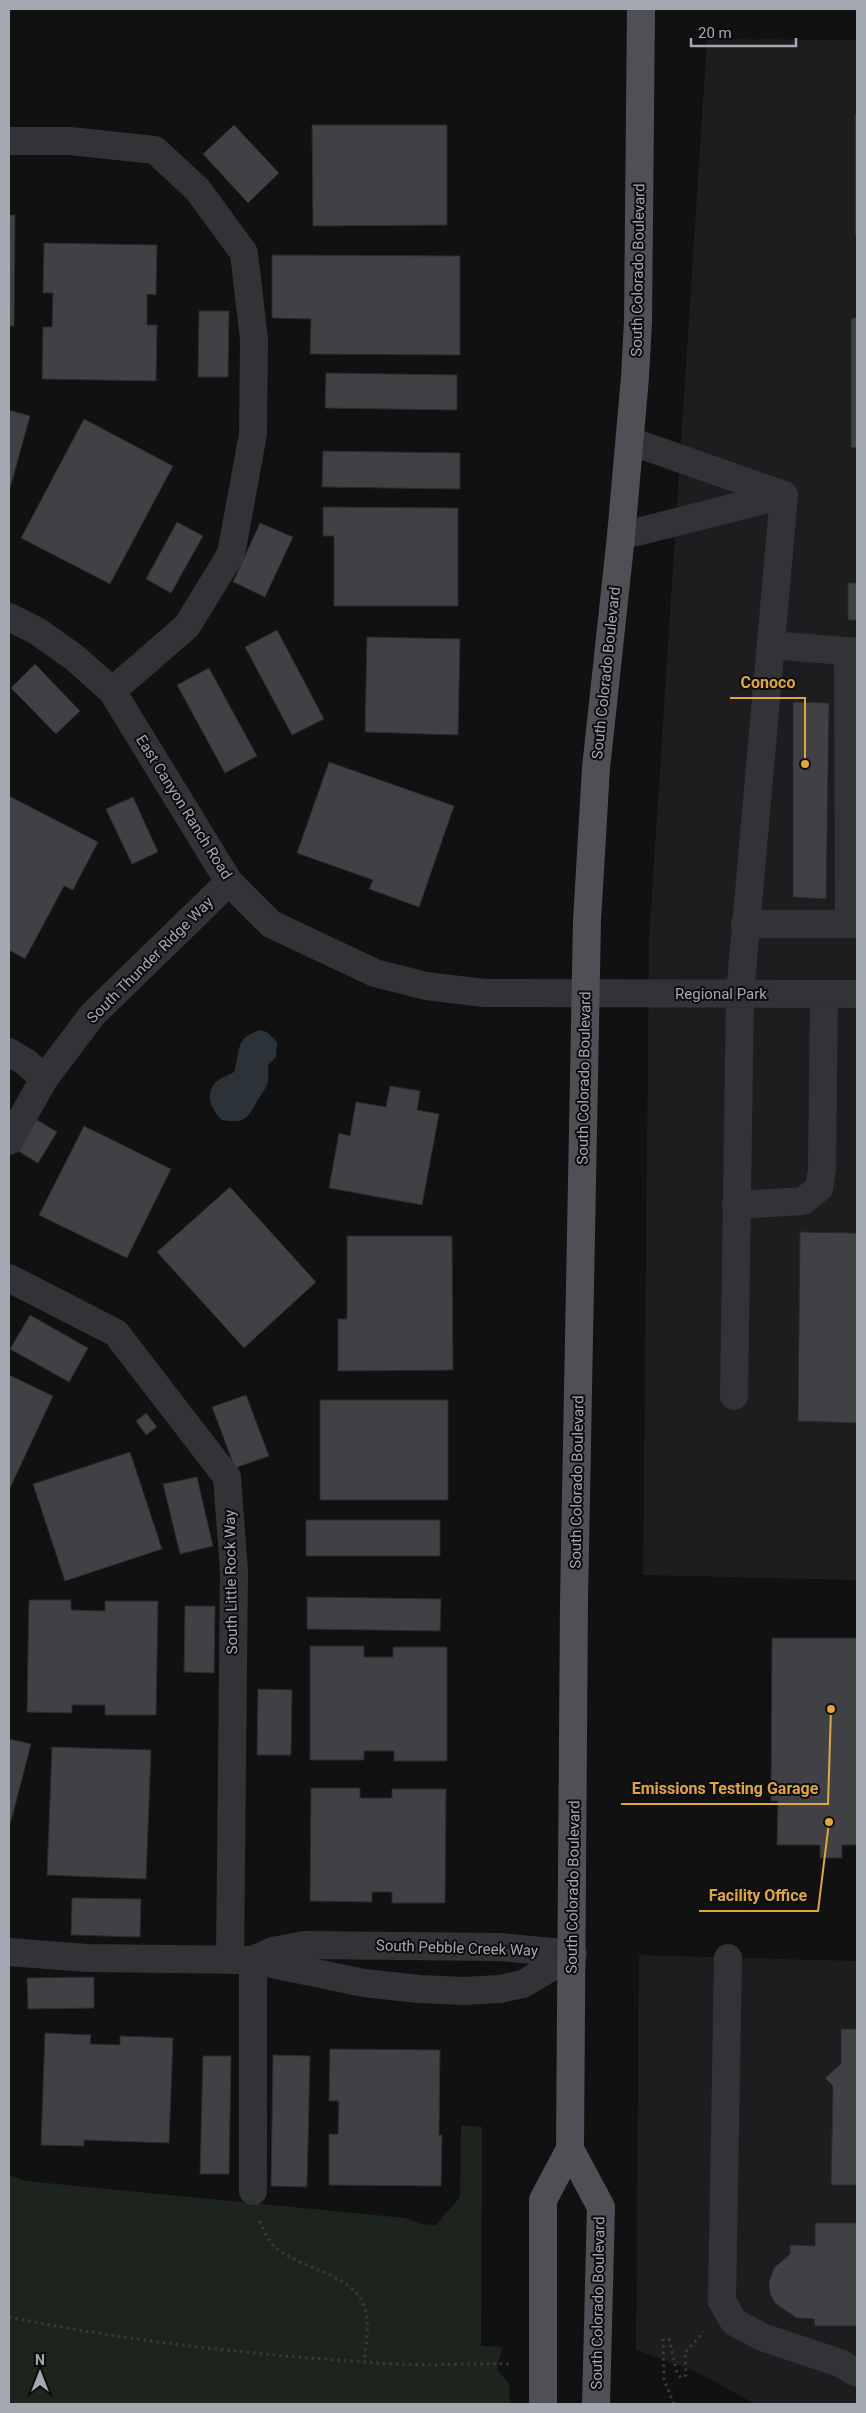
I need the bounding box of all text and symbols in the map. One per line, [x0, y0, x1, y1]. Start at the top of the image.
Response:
scale bar [691, 15, 796, 47]
text: 20 m [698, 24, 732, 42]
street label: South Colorado Boulevard [627, 183, 649, 357]
street label: South Colorado Boulevard [588, 586, 624, 760]
callout: Conoco [730, 667, 805, 698]
text: Conoco [741, 673, 795, 692]
street label: East Canyon Ranch Road [132, 732, 236, 882]
street label: South Thunder Ridge Way [83, 893, 217, 1027]
street label: Regional Park [675, 985, 767, 1003]
street label: South Colorado Boulevard [573, 991, 595, 1165]
street label: South Colorado Boulevard [566, 1395, 588, 1569]
street label: South Little Rock Way [221, 1510, 241, 1654]
callout: Emissions Testing Garage [621, 1773, 828, 1804]
text: Emissions Testing Garage [632, 1779, 819, 1798]
street label: South Colorado Boulevard [562, 1800, 584, 1974]
callout: Facility Office [699, 1880, 818, 1911]
text: Facility Office [709, 1886, 808, 1905]
street label: South Pebble Creek Way [376, 1936, 538, 1960]
street label: South Colorado Boulevard [587, 2216, 609, 2390]
north arrow [15, 2348, 65, 2398]
text: N [35, 2352, 45, 2368]

